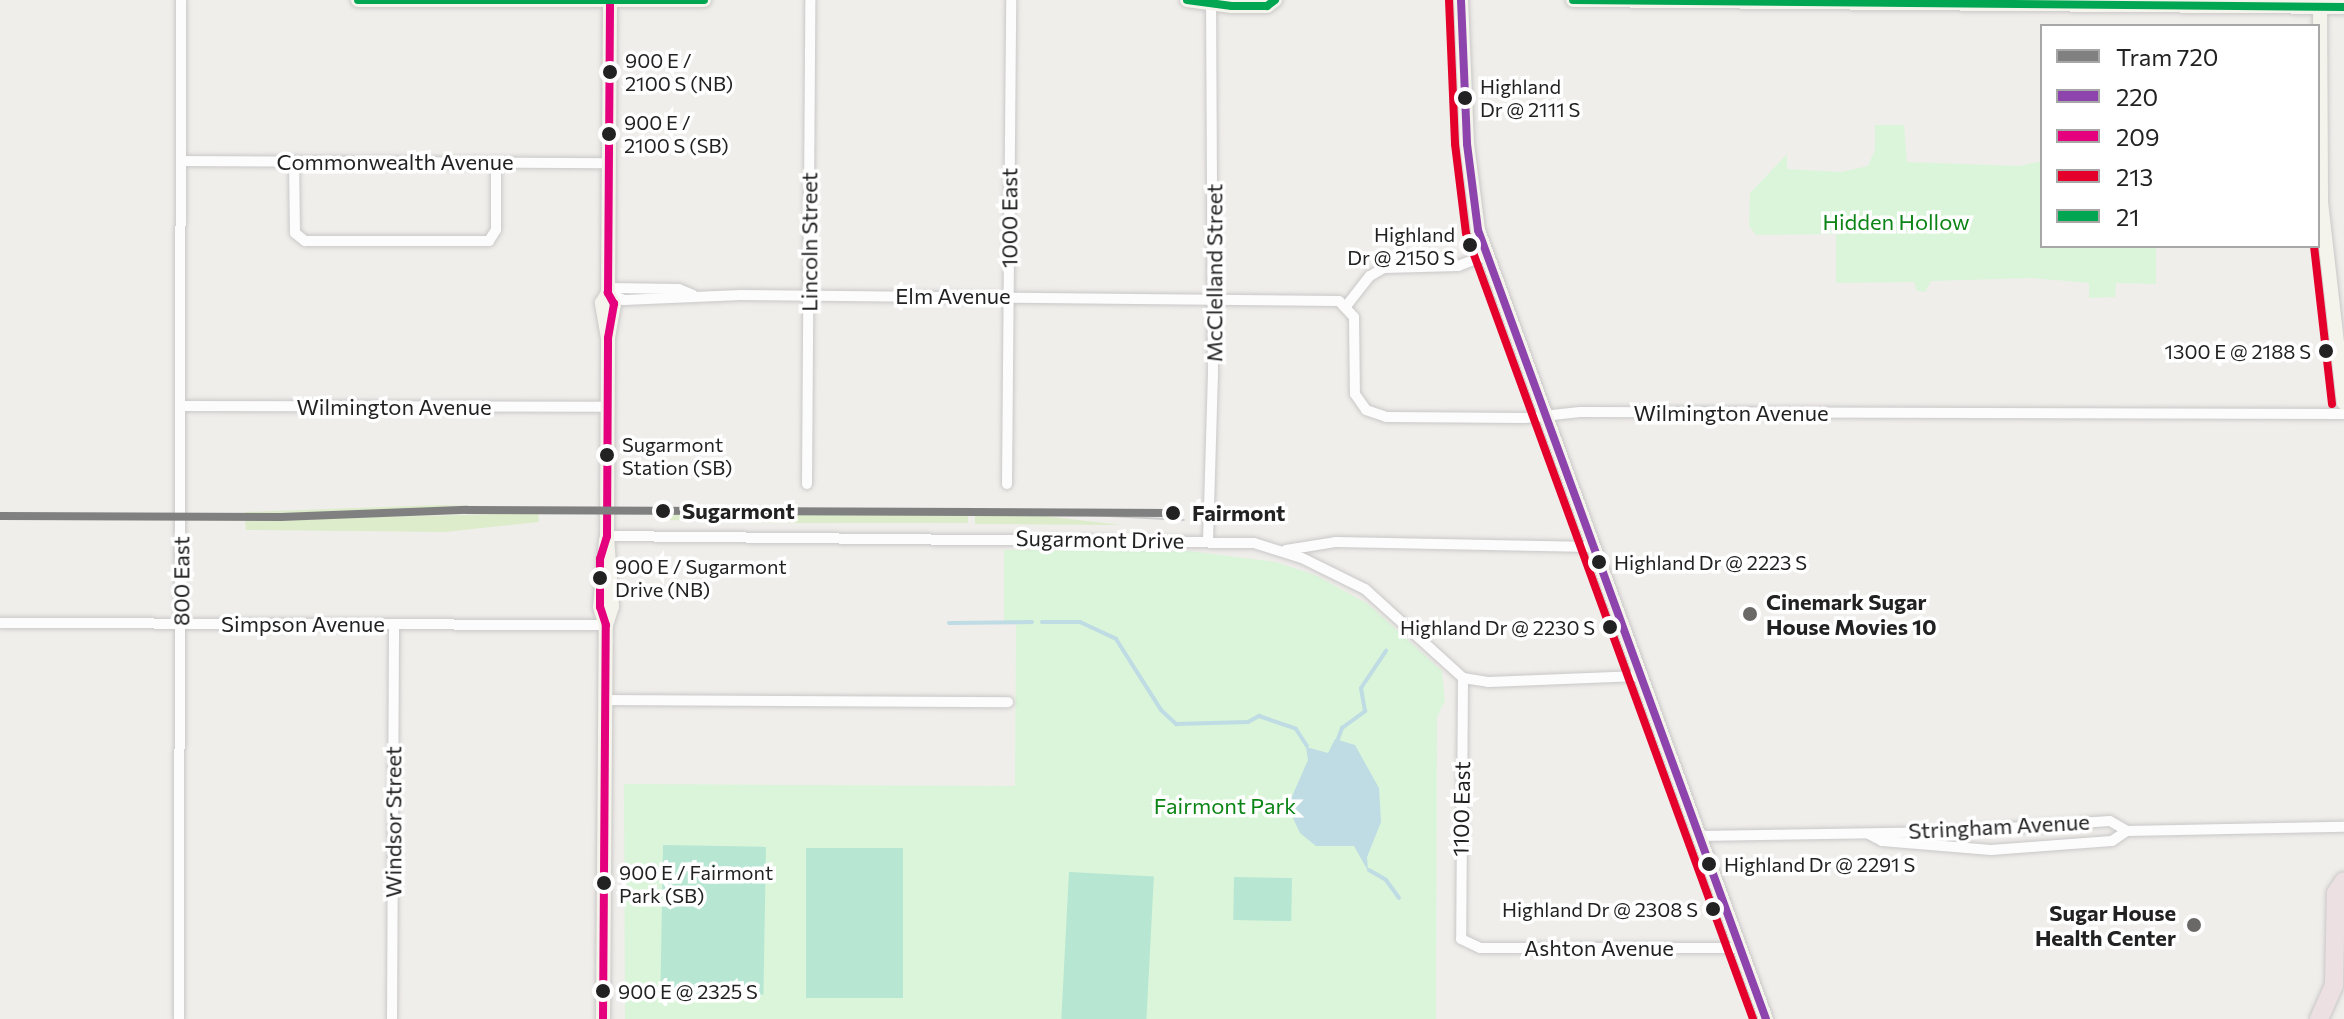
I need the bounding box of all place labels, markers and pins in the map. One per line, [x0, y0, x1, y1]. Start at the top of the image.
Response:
place label: 900 E / 2100 S (NB) [625, 48, 733, 95]
marker: 900 E / 2100 S (NB) [602, 64, 618, 80]
place label: Highland Dr @ 2111 S [1480, 74, 1580, 121]
marker: Highland Dr @ 2111 S [1457, 90, 1473, 106]
place label: 900 E / 2100 S (SB) [624, 110, 729, 157]
marker: 900 E / 2100 S (SB) [601, 126, 617, 142]
place label: Highland Dr @ 2150 S [1347, 222, 1455, 269]
marker: Highland Dr @ 2150 S [1462, 237, 1478, 253]
place label: 1300 E @ 2188 S [2164, 339, 2311, 363]
marker: 1300 E @ 2188 S [2318, 343, 2334, 359]
place label: Sugarmont Station (SB) [622, 432, 732, 479]
marker: Sugarmont Station (SB) [599, 447, 615, 463]
place label: Sugarmont [682, 498, 795, 524]
marker: Sugarmont [651, 499, 675, 523]
place label: Fairmont [1192, 500, 1285, 526]
marker: Fairmont [1161, 501, 1185, 525]
place label: Highland Dr @ 2223 S [1614, 550, 1807, 574]
place label: 900 E / Sugarmont Drive (NB) [615, 554, 787, 601]
marker: Highland Dr @ 2223 S [1591, 554, 1607, 570]
marker: 900 E / Sugarmont Drive (NB) [592, 570, 608, 586]
place label: Cinemark Sugar House Movies 10 [1766, 588, 1937, 640]
marker: Cinemark Sugar House Movies 10 [1741, 605, 1759, 623]
place label: Highland Dr @ 2230 S [1400, 615, 1595, 639]
marker: Highland Dr @ 2230 S [1602, 619, 1618, 635]
place label: Highland Dr @ 2291 S [1724, 852, 1915, 876]
marker: Highland Dr @ 2291 S [1701, 856, 1717, 872]
place label: 900 E / Fairmont Park (SB) [619, 860, 773, 907]
marker: 900 E / Fairmont Park (SB) [596, 875, 612, 891]
place label: Highland Dr @ 2308 S [1502, 897, 1698, 921]
place label: Sugar House Health Center [2035, 899, 2176, 950]
marker: Highland Dr @ 2308 S [1705, 901, 1721, 917]
marker: Sugar House Health Center [2183, 914, 2205, 936]
place label: 900 E @ 2325 S [618, 979, 758, 1003]
marker: 900 E @ 2325 S [595, 983, 611, 999]

